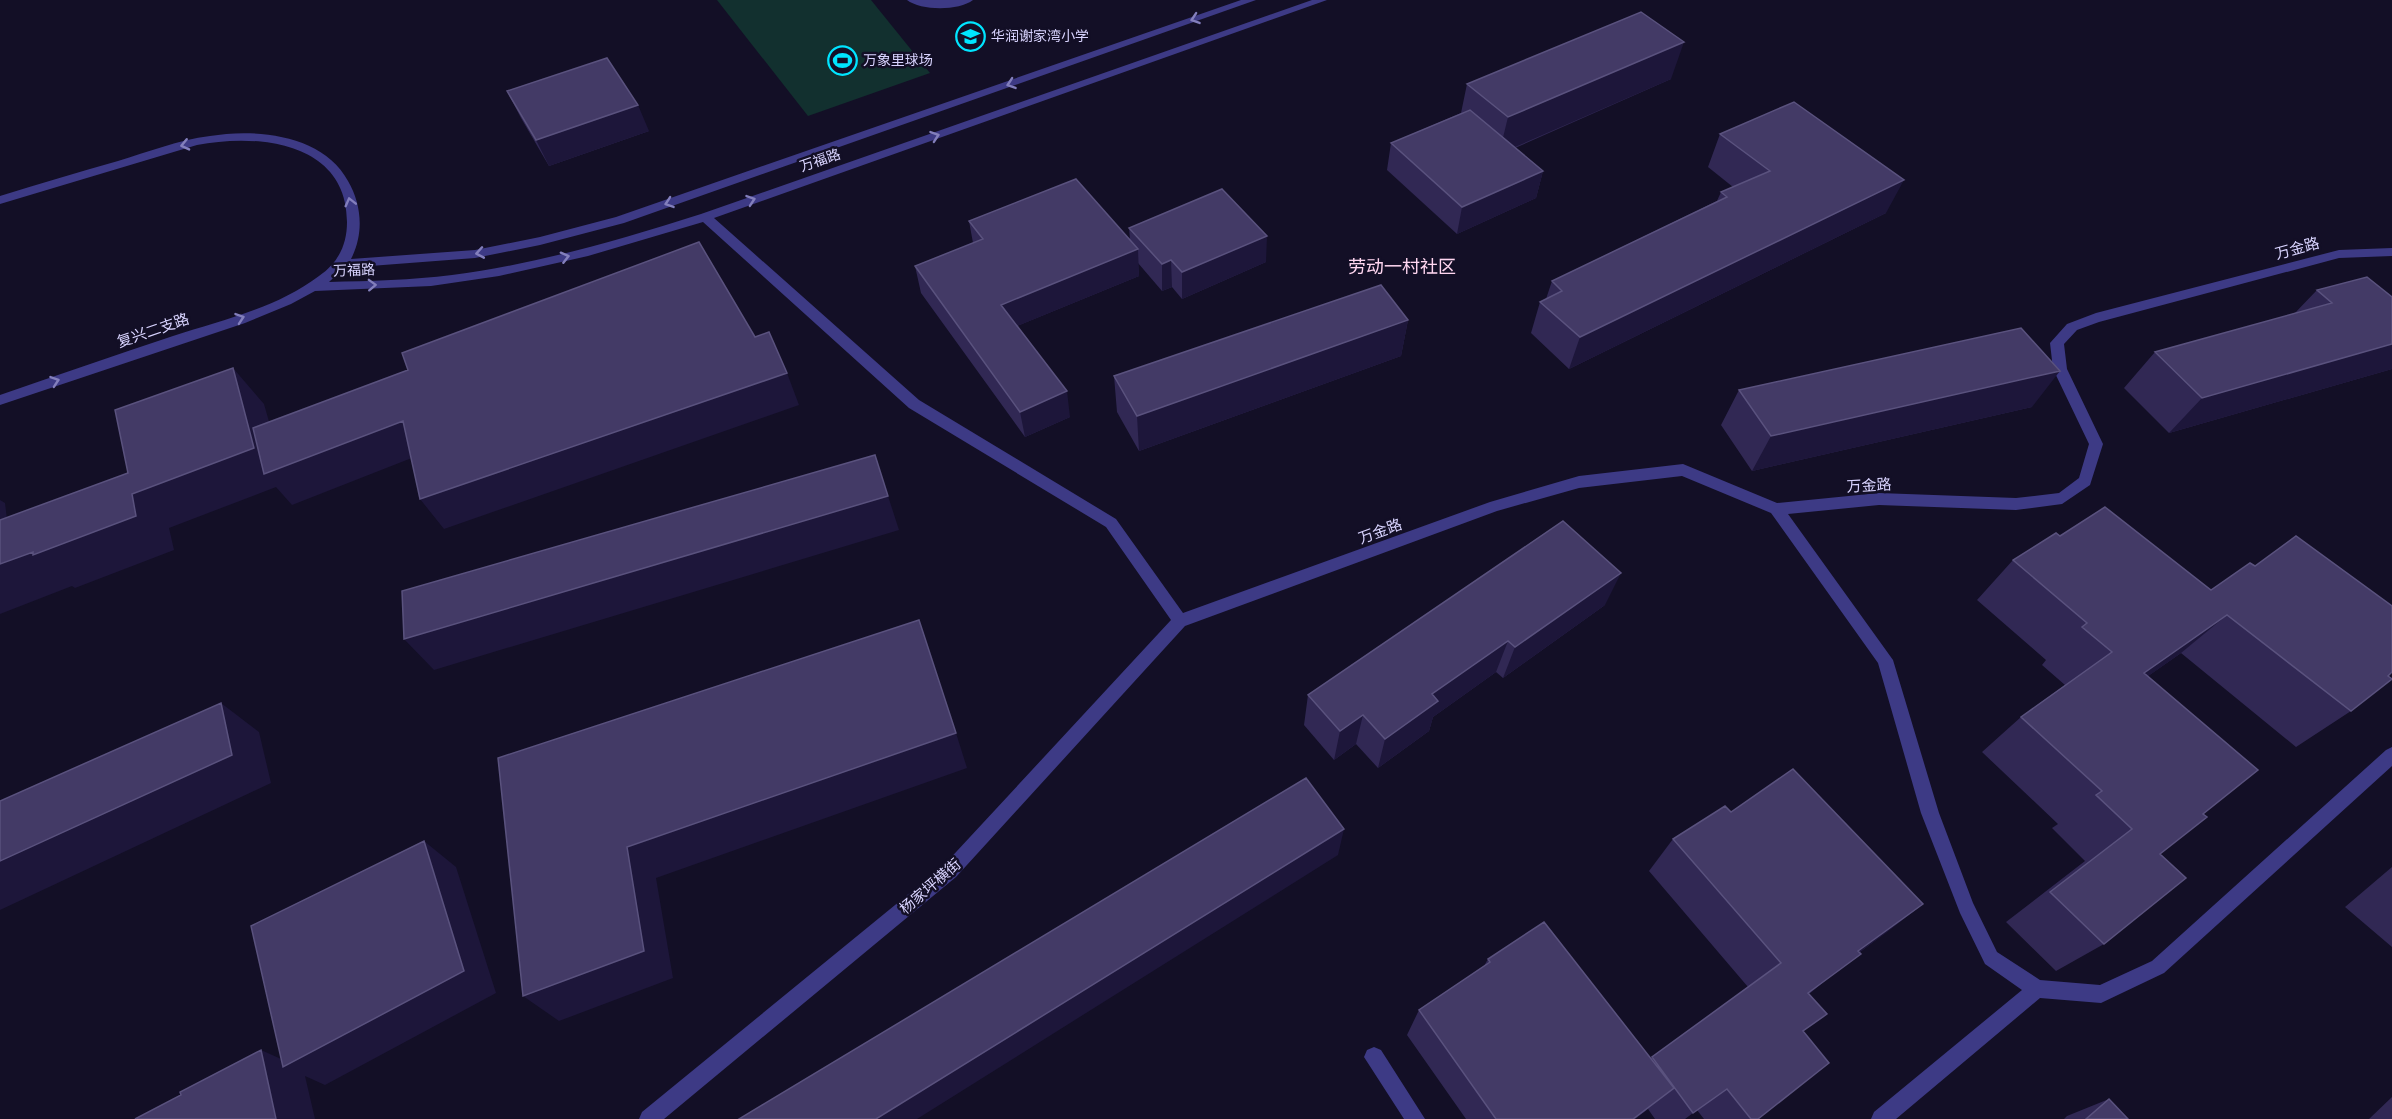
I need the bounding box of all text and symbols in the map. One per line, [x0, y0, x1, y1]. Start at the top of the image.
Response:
one-way arrow [1191, 12, 1201, 25]
school or university icon: 华润谢家湾小学 [954, 20, 986, 52]
place label: 华润谢家湾小学 [991, 28, 1089, 44]
sports icon: 万象里球场 [826, 44, 858, 76]
place label: 万象里球场 [863, 52, 933, 68]
one-way arrow [1006, 76, 1017, 89]
one-way arrow [929, 130, 940, 143]
one-way arrow [180, 138, 190, 151]
street label: 万福路 [798, 146, 842, 174]
one-way arrow [745, 195, 756, 208]
one-way arrow [664, 196, 675, 209]
one-way arrow [345, 197, 358, 207]
street label: 万金路 [2273, 234, 2321, 262]
one-way arrow [476, 246, 486, 259]
one-way arrow [560, 252, 570, 265]
district label: 劳动一村社区 [1348, 256, 1456, 277]
street label: 万福路 [333, 261, 375, 279]
one-way arrow [368, 278, 377, 291]
street label: 复兴二支路 [115, 310, 191, 350]
one-way arrow [234, 313, 245, 325]
one-way arrow [49, 376, 60, 389]
street label: 万金路 [1846, 475, 1892, 495]
street label: 万金路 [1356, 515, 1404, 547]
street label: 杨家坪横街 [896, 855, 964, 917]

